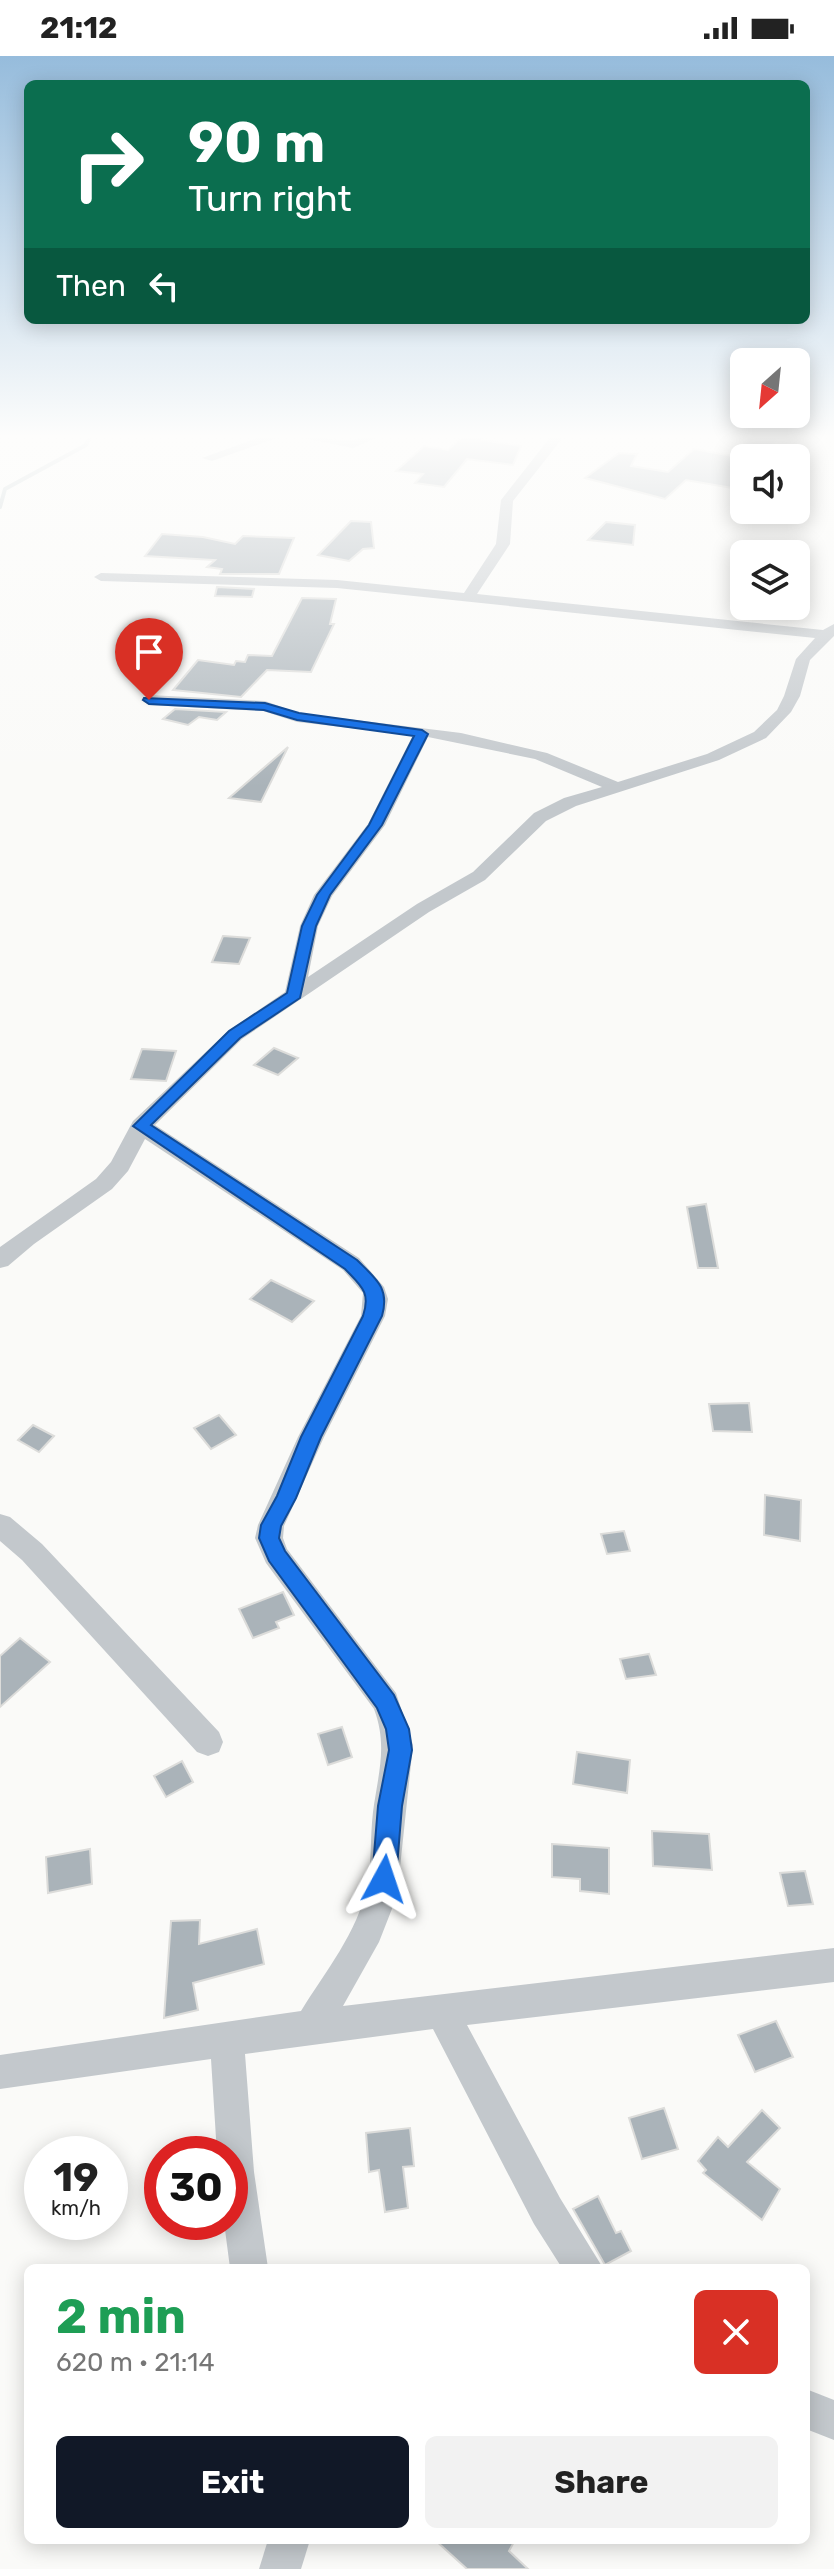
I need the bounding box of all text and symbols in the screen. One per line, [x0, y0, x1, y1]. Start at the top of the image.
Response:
text: 21:12 [40, 10, 118, 46]
text: 90 m [188, 110, 325, 176]
icon: right [56, 112, 160, 216]
text: Turn right [188, 177, 352, 220]
icon: left [142, 264, 186, 308]
text: Then [56, 268, 126, 304]
north arrow [730, 348, 810, 428]
map controls [730, 348, 810, 620]
button: sound [730, 444, 810, 524]
button: layers [730, 540, 810, 620]
pin [115, 618, 183, 700]
icon: arrive [127, 630, 171, 674]
position arrow [342, 1837, 426, 1921]
speed limit sign: 30 [144, 2136, 248, 2240]
text: 19 [53, 2154, 99, 2201]
text: km/h [51, 2196, 101, 2220]
text: 2 min [56, 2288, 186, 2345]
button: close [694, 2290, 778, 2374]
text: 620 m · 21:14 [56, 2347, 215, 2378]
button: Exit [56, 2436, 409, 2528]
button: Share [425, 2436, 778, 2528]

